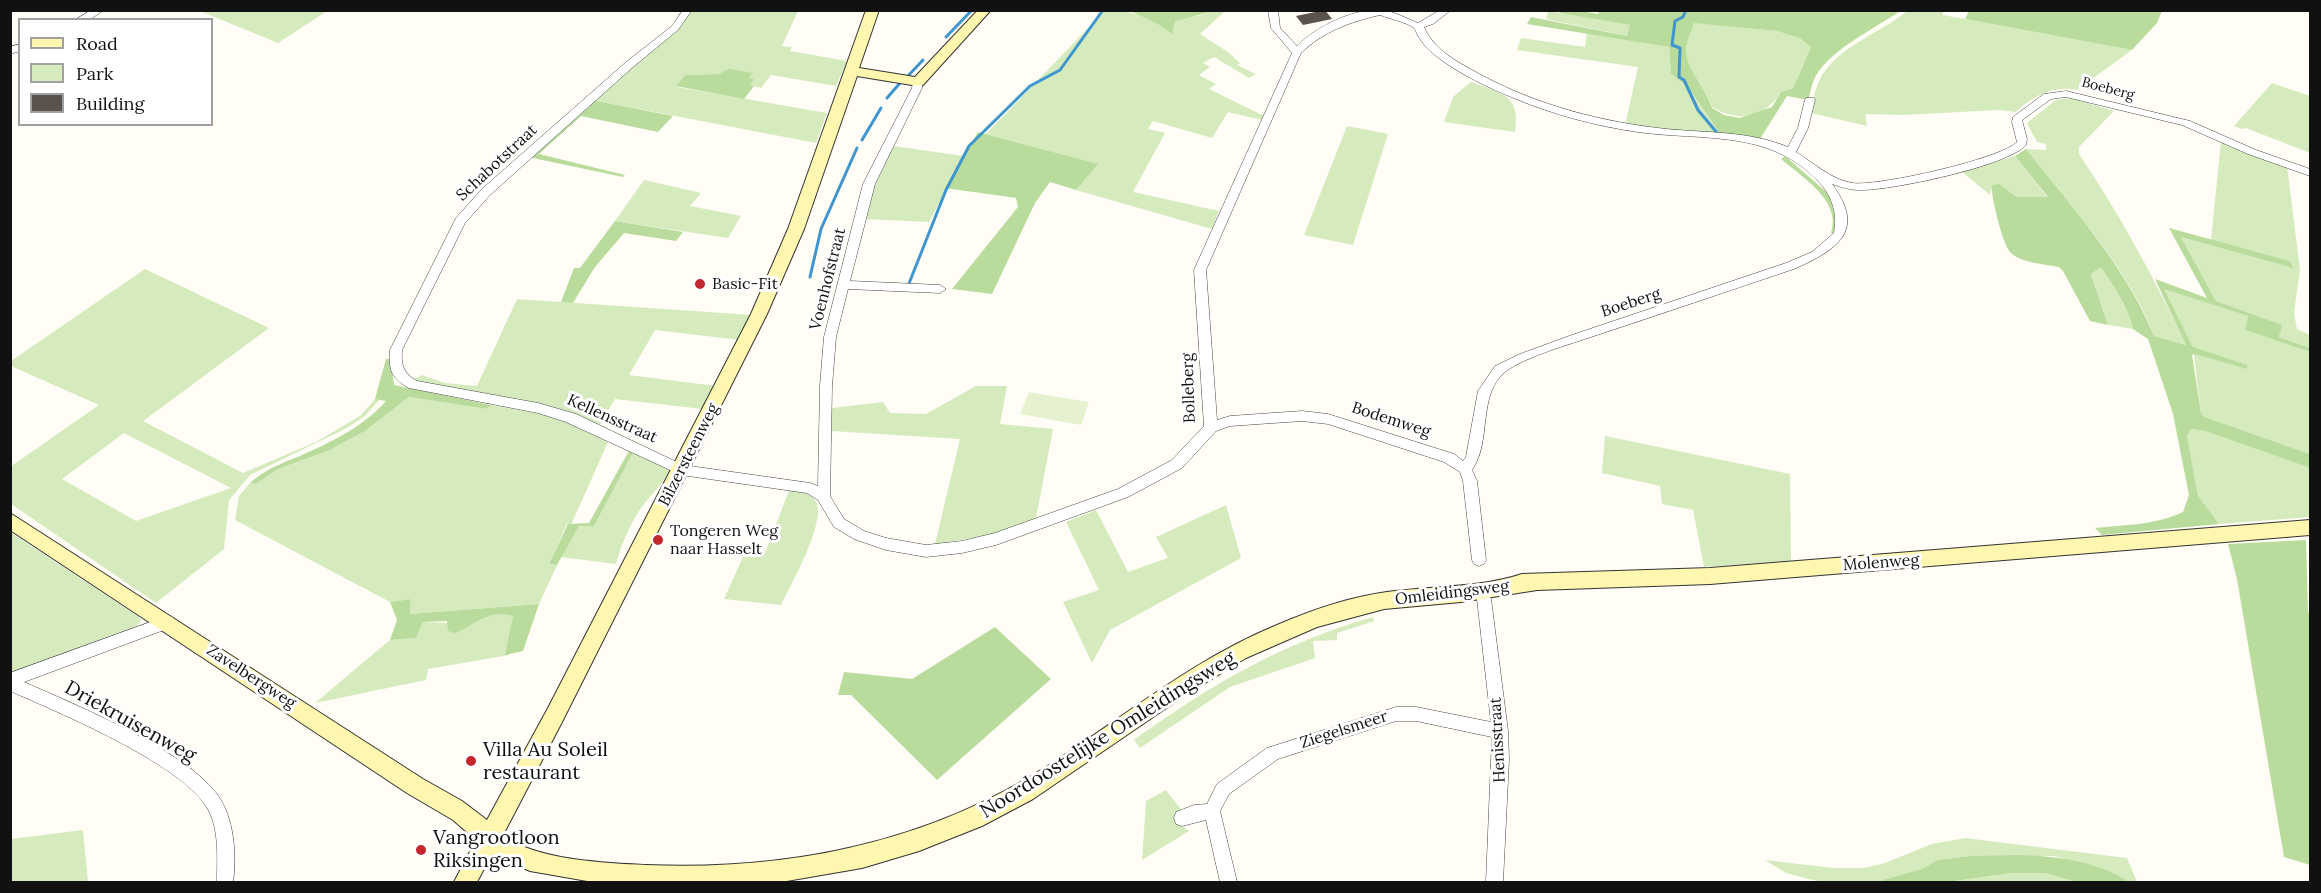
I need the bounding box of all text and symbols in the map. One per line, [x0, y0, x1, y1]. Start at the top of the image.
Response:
legend [18, 18, 213, 126]
text: Road [76, 32, 118, 55]
text: Park [76, 62, 113, 85]
street label: Boeberg [2080, 74, 2136, 104]
text: Building [76, 92, 144, 115]
street label: Schabotstraat [453, 121, 541, 205]
street label: Voenhofstraat [806, 226, 850, 332]
place label: Basic-Fit [712, 274, 778, 294]
marker: Basic-Fit [693, 277, 707, 291]
street label: Boeberg [1599, 284, 1663, 322]
street label: Bolleberg [1178, 353, 1200, 423]
street label: Kellensstraat [564, 391, 660, 447]
street label: Bodemweg [1349, 398, 1433, 442]
street label: Bilzersteenweg [655, 400, 723, 510]
place label: Tongeren Weg naar Hasselt [670, 521, 778, 559]
marker: Tongeren Weg naar Hasselt [651, 533, 665, 547]
street label: Molenweg [1842, 551, 1920, 575]
street label: Omleidingsweg [1394, 576, 1510, 610]
street label: Zavelbergweg [203, 641, 299, 713]
street label: Noordoostelijke Omleidingsweg [976, 646, 1240, 824]
street label: Driekruisenweg [60, 676, 200, 768]
street label: Henisstraat [1486, 697, 1510, 783]
street label: Ziegelsmeer [1298, 707, 1390, 753]
place label: Villa Au Soleil restaurant [483, 738, 608, 785]
marker: Villa Au Soleil restaurant [464, 754, 478, 768]
place label: Vangrootloon Riksingen [433, 826, 560, 873]
marker: Vangrootloon Riksingen [414, 843, 428, 857]

